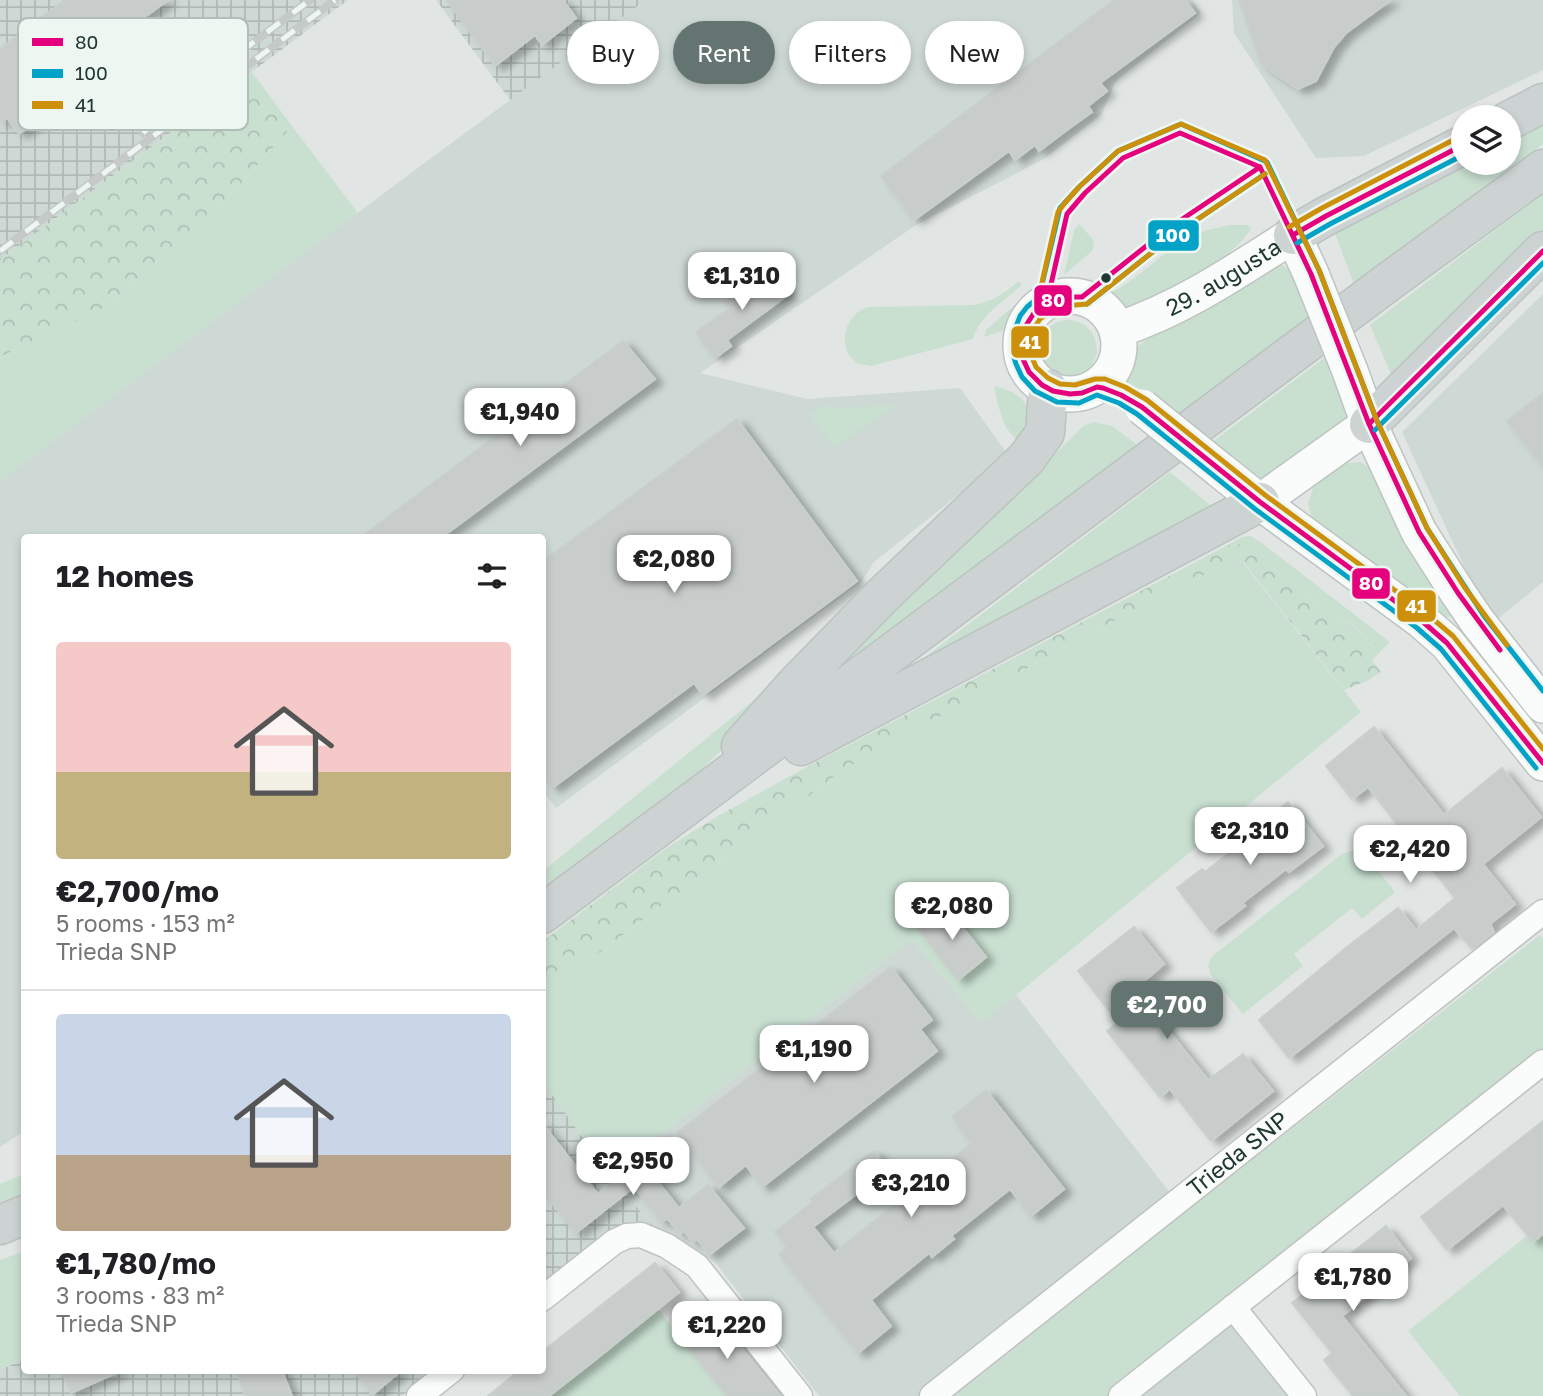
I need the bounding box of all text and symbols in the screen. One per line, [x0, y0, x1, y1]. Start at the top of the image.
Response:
legend [18, 18, 248, 130]
chip: Buy [567, 21, 659, 84]
chip: Rent [673, 21, 775, 84]
chip: Filters [789, 21, 911, 84]
chip: New [925, 21, 1024, 84]
text: 80 [75, 30, 98, 53]
text: 100 [75, 61, 108, 84]
text: 41 [75, 93, 96, 116]
map controls [1451, 105, 1521, 175]
button: layers [1451, 105, 1521, 175]
line badge: 100 [1147, 219, 1200, 252]
text: 100 [1156, 223, 1190, 246]
street label: 29. augusta [1161, 232, 1286, 321]
pin: €1,310 [685, 252, 799, 312]
text: €1,310 [704, 261, 780, 289]
unlabelled marker [1099, 271, 1113, 285]
line badge: 80 [1033, 284, 1073, 317]
text: 80 [1041, 288, 1065, 311]
line badge: 41 [1010, 325, 1050, 359]
text: 41 [1019, 330, 1041, 353]
pin: €1,940 [463, 388, 577, 448]
text: €1,940 [480, 397, 560, 425]
pin: €2,080 [617, 536, 731, 595]
text: €2,080 [633, 544, 715, 572]
icon: filters [473, 557, 511, 595]
text: 12 homes [56, 558, 194, 594]
line badge: 80 [1351, 567, 1391, 600]
text: 80 [1359, 571, 1383, 594]
line badge: 41 [1396, 589, 1437, 623]
text: 41 [1405, 594, 1427, 617]
icon: home [221, 688, 347, 814]
pin: €2,310 [1193, 808, 1307, 867]
text: €2,310 [1211, 816, 1289, 844]
pin: €2,420 [1353, 826, 1467, 885]
text: €2,420 [1370, 834, 1450, 862]
text: €2,700/mo [56, 873, 219, 909]
pin: €2,080 [895, 883, 1009, 942]
text: €2,080 [911, 891, 993, 919]
text: 5 rooms · 153 m² [56, 909, 235, 937]
text: Trieda SNP [56, 937, 177, 965]
pin: €2,700 [1110, 982, 1224, 1041]
text: €2,700 [1127, 990, 1207, 1018]
pin: €1,190 [757, 1026, 871, 1085]
text: €1,190 [776, 1034, 852, 1062]
icon: home [221, 1060, 347, 1186]
street label: Trieda SNP [1181, 1105, 1293, 1202]
pin: €2,950 [576, 1138, 690, 1197]
text: €2,950 [592, 1146, 674, 1174]
pin: €3,210 [854, 1160, 968, 1219]
text: €3,210 [872, 1168, 950, 1196]
text: €1,780/mo [56, 1245, 216, 1281]
pin: €1,780 [1296, 1254, 1410, 1313]
text: €1,780 [1314, 1262, 1392, 1290]
text: 3 rooms · 83 m² [56, 1281, 224, 1309]
pin: €1,220 [670, 1302, 784, 1361]
text: Trieda SNP [56, 1309, 177, 1337]
text: €1,220 [688, 1310, 766, 1338]

